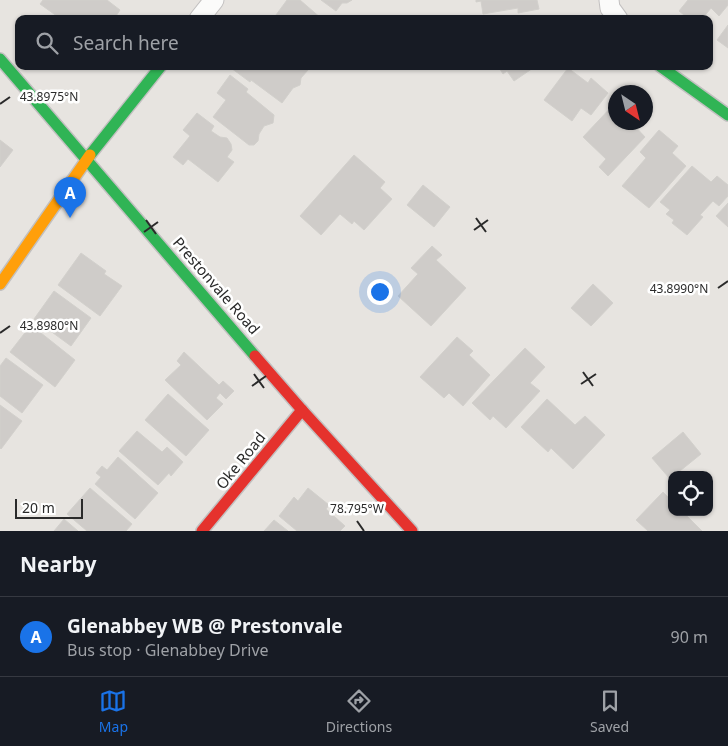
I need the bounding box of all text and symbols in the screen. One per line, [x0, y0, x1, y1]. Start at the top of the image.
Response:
search box [15, 15, 713, 70]
icon: search [33, 29, 61, 57]
text: Search here [73, 30, 179, 56]
north arrow [608, 85, 653, 130]
text: 43.8975°N [20, 88, 78, 105]
pin: A [54, 177, 86, 218]
street label: Prestonvale Road [169, 232, 265, 338]
your location [367, 279, 393, 305]
text: 43.8990°N [650, 280, 708, 297]
text: 43.8980°N [20, 317, 78, 334]
street label: Oke Road [211, 428, 269, 493]
map controls [668, 471, 713, 516]
button: locate [668, 471, 713, 516]
scale bar [15, 496, 82, 519]
text: 20 m [22, 498, 55, 517]
text: 78.795°W [330, 500, 384, 517]
text: Nearby [20, 550, 96, 578]
text: Glenabbey WB @ Prestonvale [67, 613, 343, 639]
text: A [30, 626, 42, 648]
text: 90 m [671, 626, 708, 648]
text: Bus stop · Glenabbey Drive [67, 639, 269, 661]
tab: Map [99, 687, 128, 736]
tab: Directions [326, 687, 392, 736]
tab: Saved [590, 687, 629, 736]

